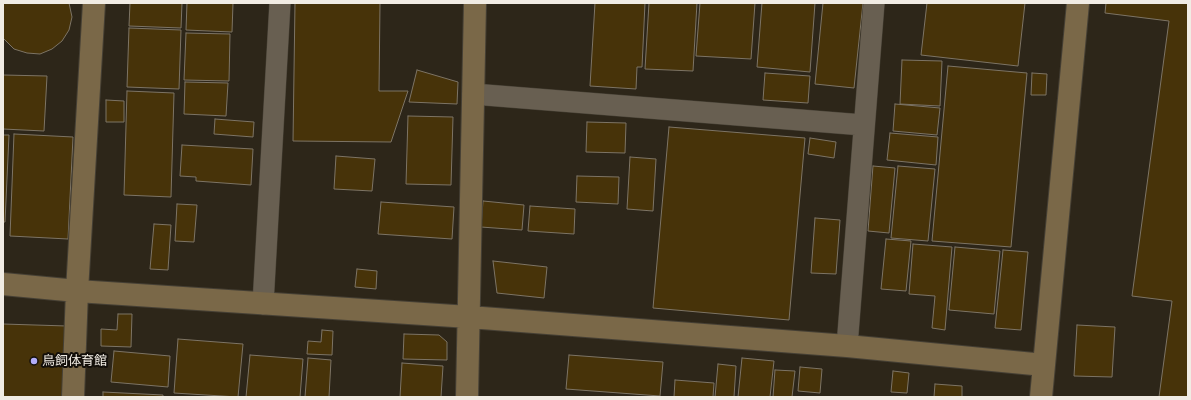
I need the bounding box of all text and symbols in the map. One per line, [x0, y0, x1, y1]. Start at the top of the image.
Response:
place label: 鳥飼体育館 [42, 353, 107, 369]
marker: 鳥飼体育館 [29, 356, 39, 366]

